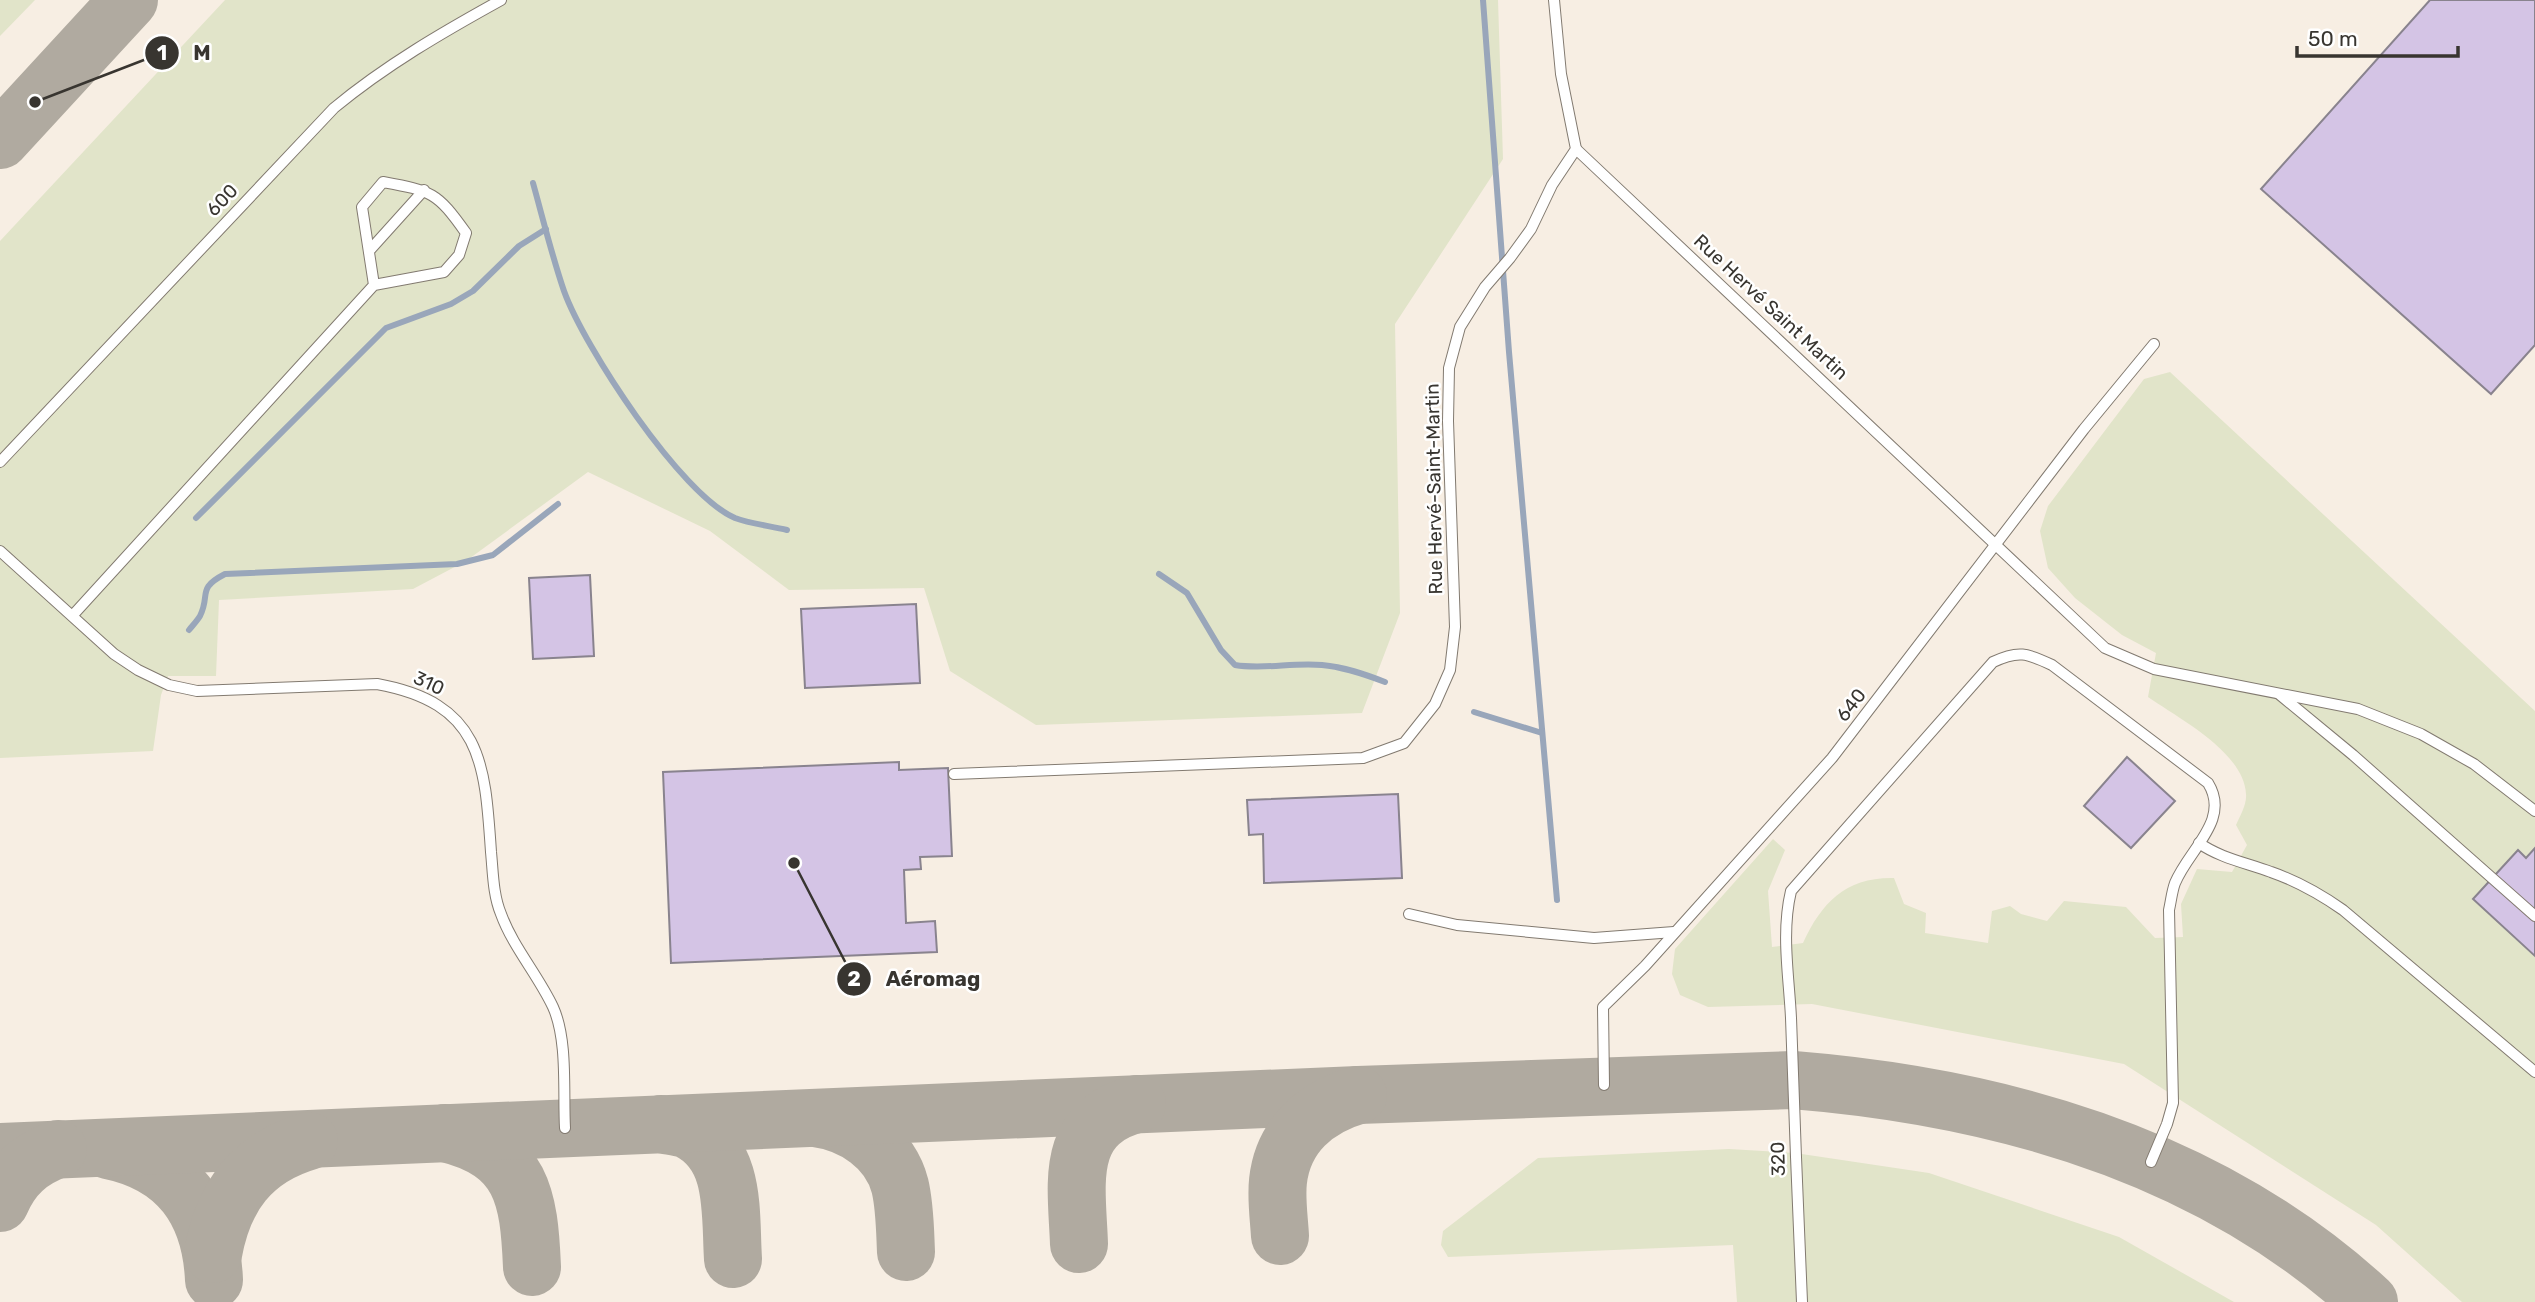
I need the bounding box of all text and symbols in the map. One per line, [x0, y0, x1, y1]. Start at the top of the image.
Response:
scale bar [2297, 14, 2458, 58]
text: 50 m [2308, 26, 2358, 51]
callout: M [145, 32, 225, 74]
text: 1 [157, 40, 167, 65]
text: M [193, 40, 211, 65]
street label: 600 [201, 179, 243, 221]
street label: Rue Hervé Saint Martin [1689, 229, 1853, 385]
street label: Rue Hervé-Saint-Martin [1421, 383, 1447, 595]
street label: 310 [410, 666, 448, 700]
street label: 640 [1831, 684, 1871, 726]
callout: Aéromag [836, 958, 994, 1000]
text: 2 [847, 966, 861, 991]
text: Aéromag [886, 966, 980, 991]
street label: 320 [1766, 1141, 1790, 1177]

